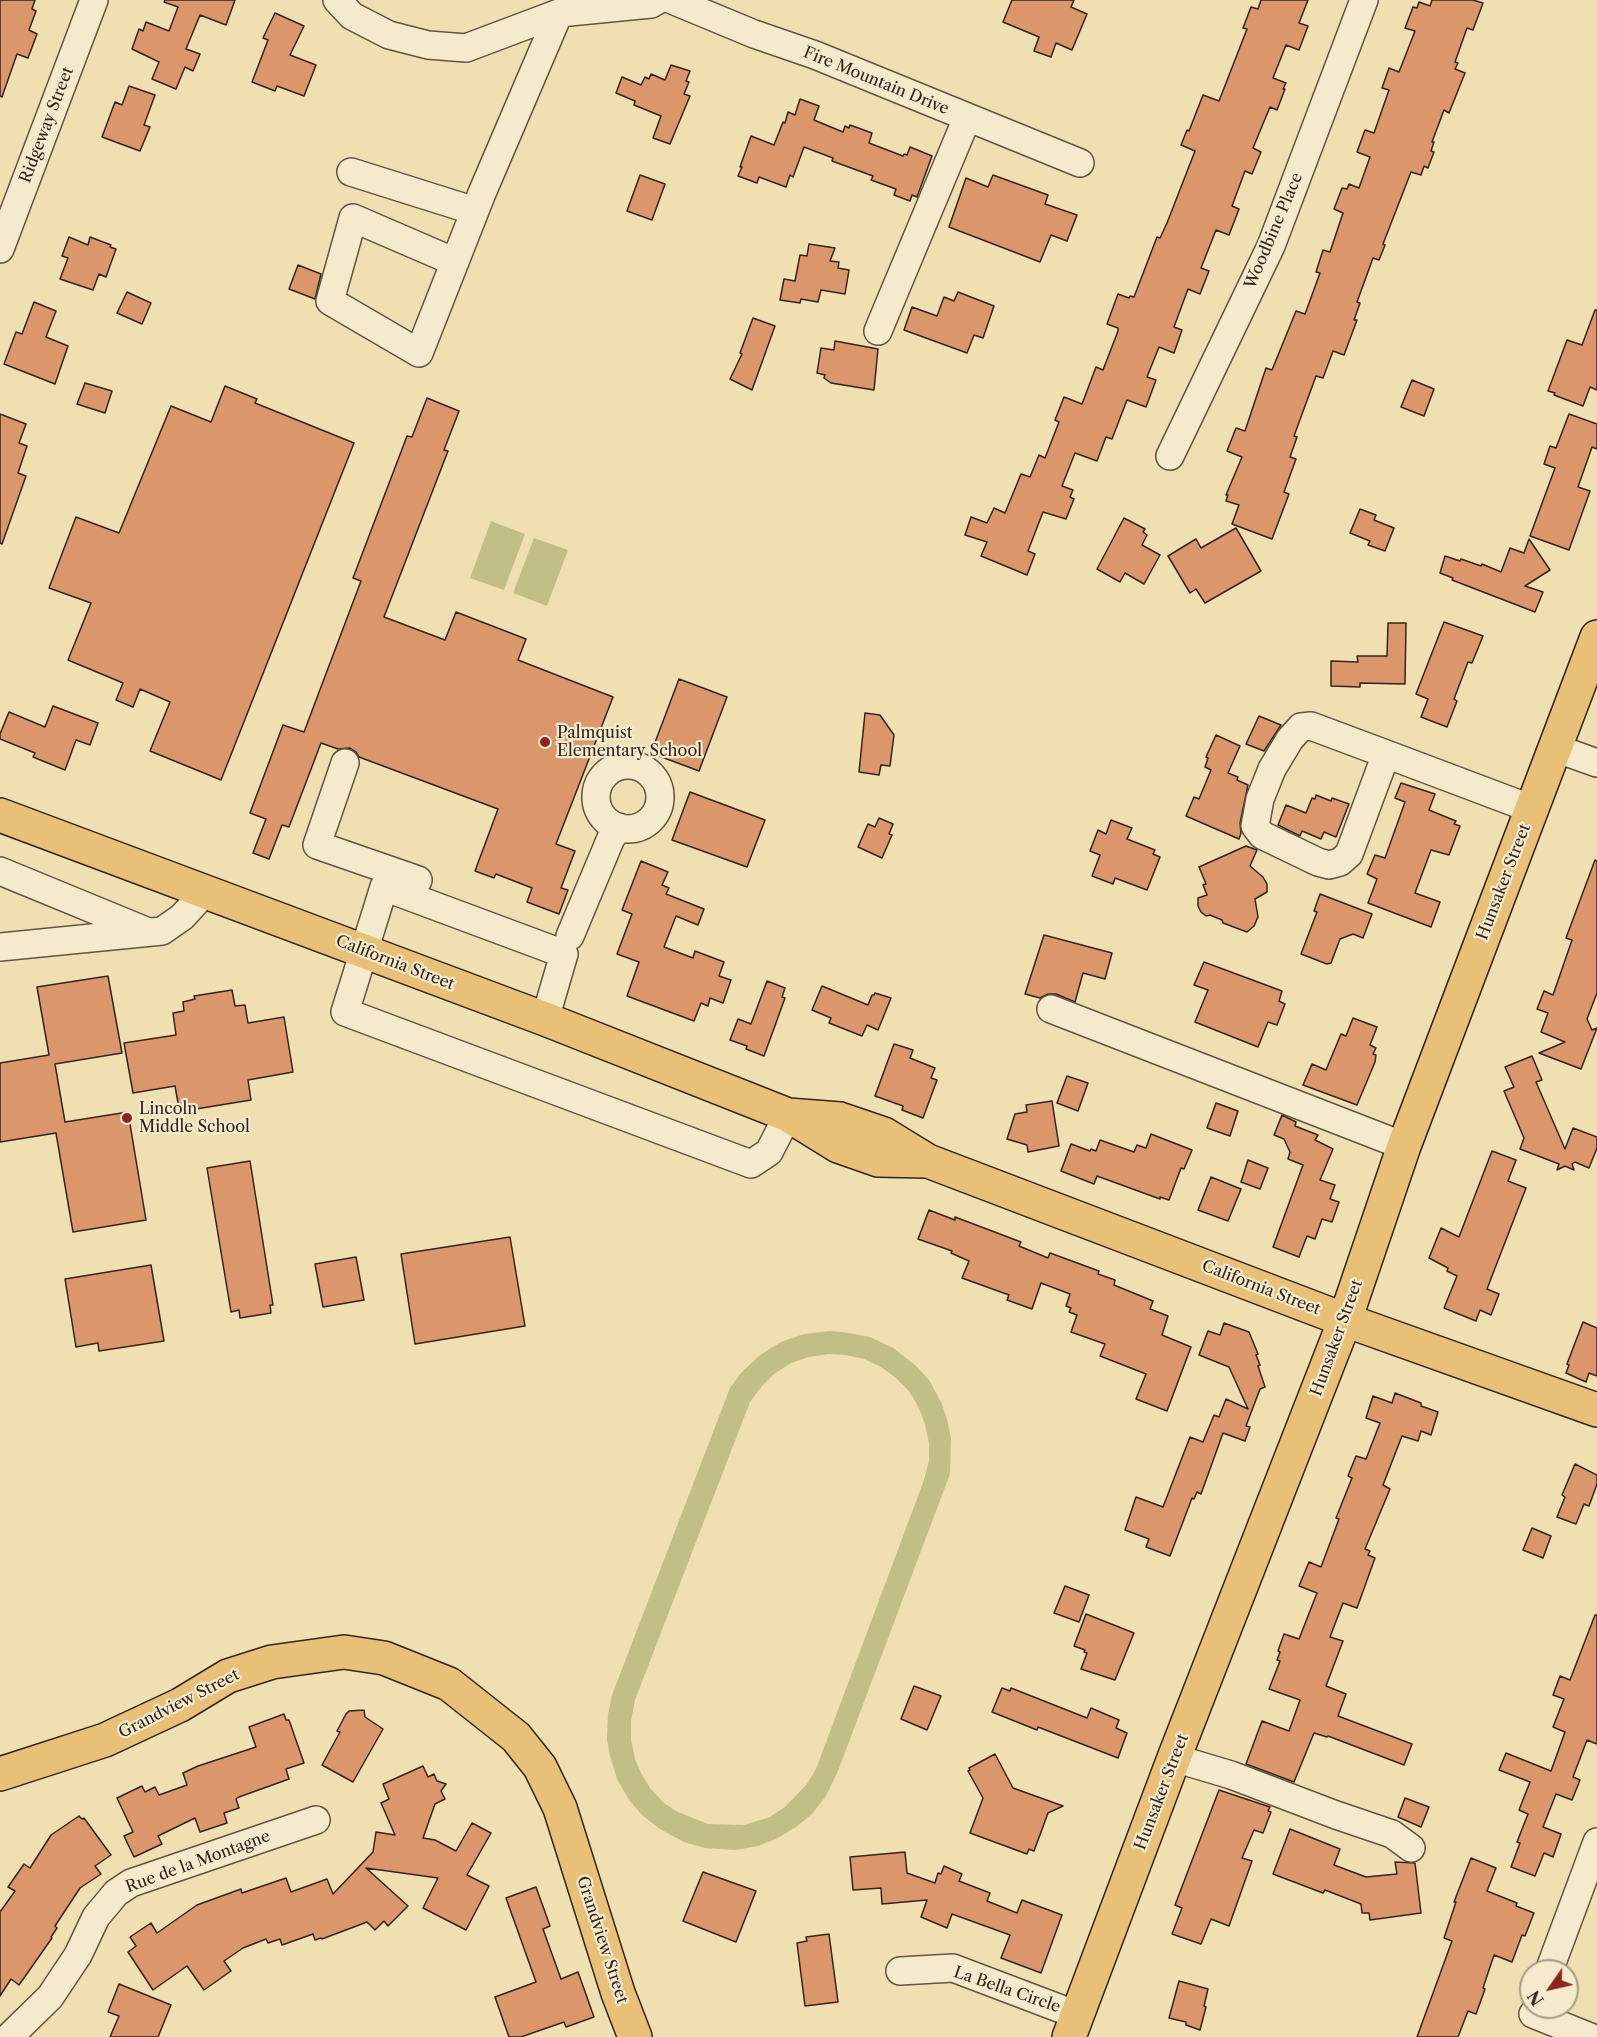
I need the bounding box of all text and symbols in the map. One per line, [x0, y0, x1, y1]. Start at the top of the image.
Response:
street label: Fire Mountain Drive [800, 43, 952, 119]
street label: Ridgeway Street [16, 64, 78, 186]
street label: Woodbine Place [1241, 170, 1307, 292]
place label: Palmquist Elementary School [557, 723, 702, 761]
marker: Palmquist Elementary School [538, 735, 552, 749]
street label: Hunsaker Street [1473, 821, 1535, 943]
street label: California Street [333, 932, 457, 994]
place label: Lincoln Middle School [139, 1099, 250, 1137]
marker: Lincoln Middle School [120, 1111, 134, 1125]
street label: California Street [1199, 1257, 1323, 1319]
street label: Hunsaker Street [1307, 1277, 1367, 1399]
street label: Grandview Street [116, 1665, 242, 1743]
street label: Hunsaker Street [1131, 1731, 1193, 1853]
street label: Rue de la Montagne [123, 1827, 273, 1897]
street label: Grandview Street [572, 1874, 632, 2006]
north arrow [1519, 1959, 1579, 2019]
street label: La Bella Circle [951, 1963, 1063, 2017]
text: N [1524, 1987, 1548, 2009]

